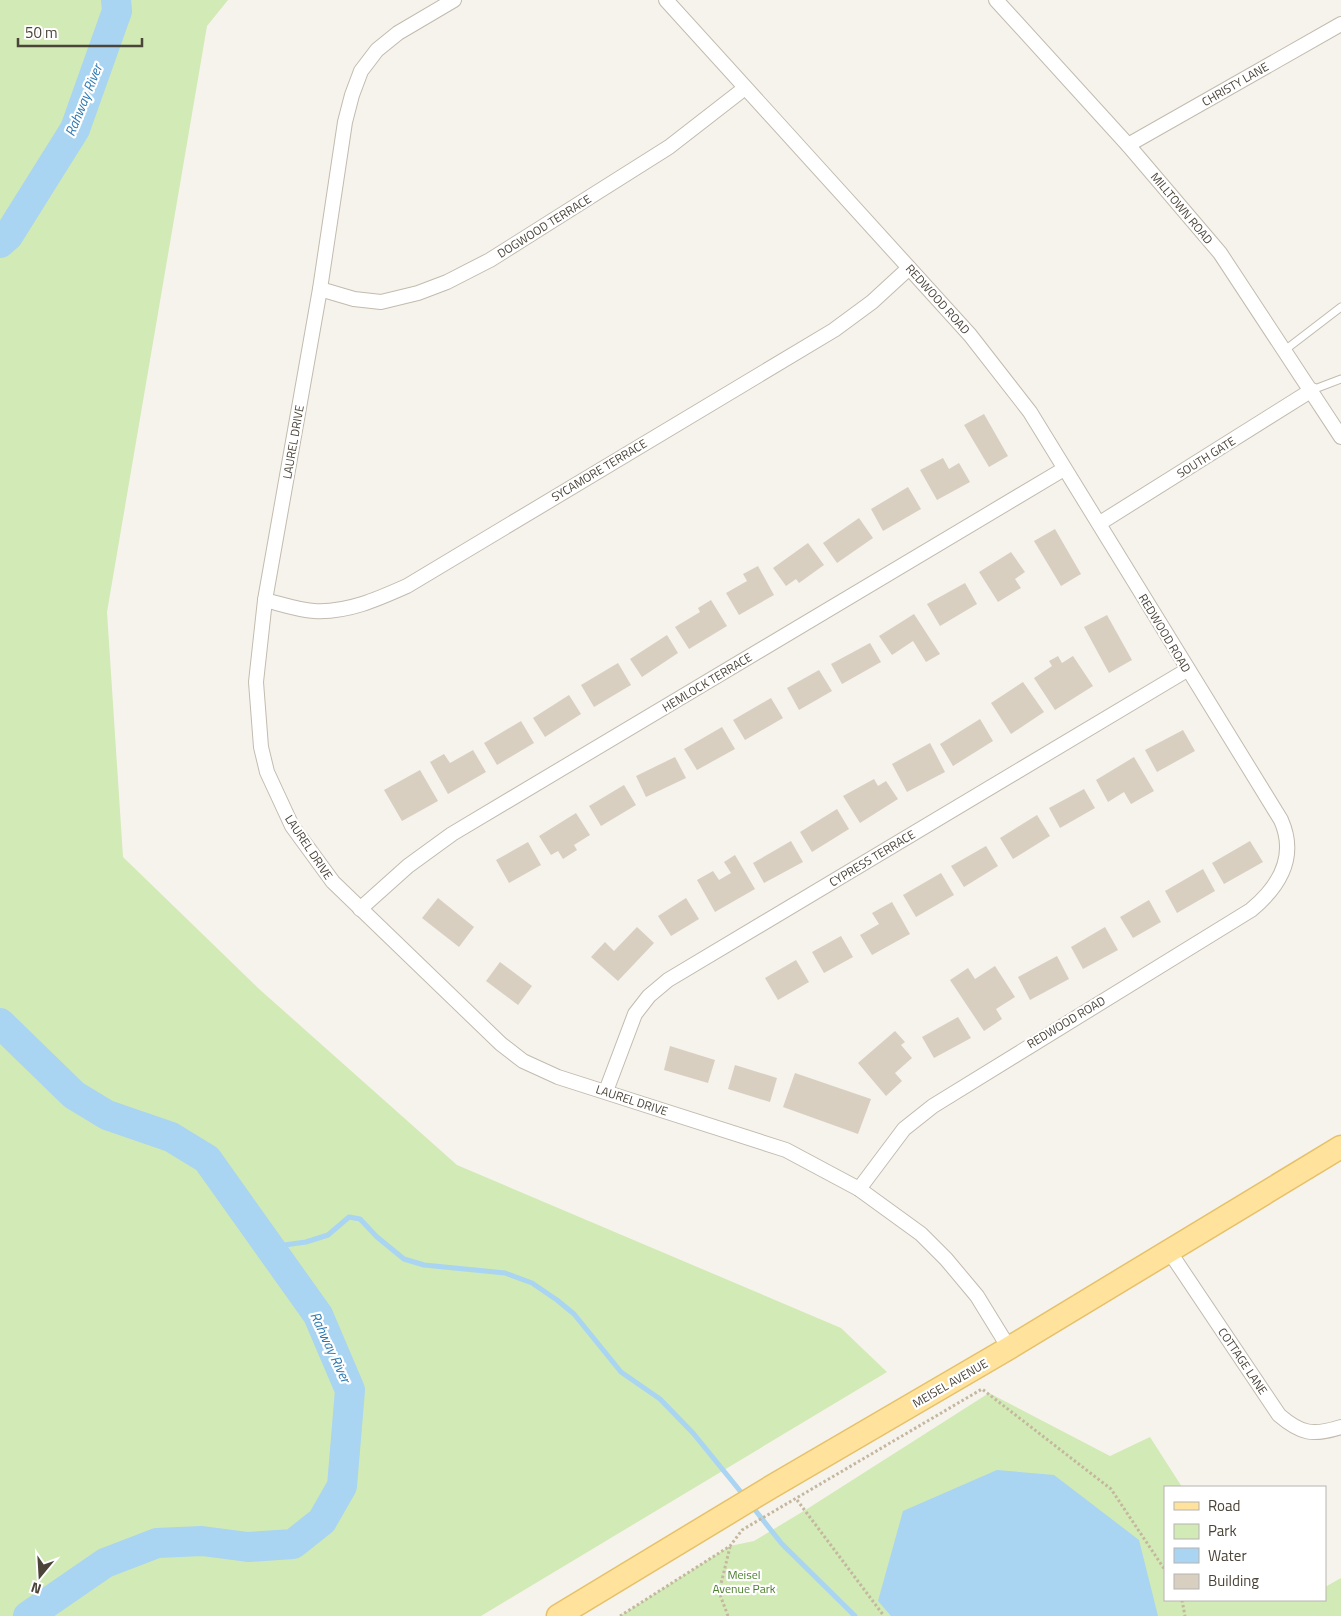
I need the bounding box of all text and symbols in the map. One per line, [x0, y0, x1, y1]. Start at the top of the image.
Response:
scale bar [18, 15, 141, 47]
text: 50 m [25, 21, 58, 44]
street label: CHRISTY LANE [1198, 57, 1272, 111]
water label: Rahway River [59, 59, 108, 139]
street label: MILLTOWN ROAD [1146, 168, 1218, 248]
street label: DOGWOOD TERRACE [493, 189, 595, 263]
street label: REDWOOD ROAD [901, 260, 975, 338]
street label: LAUREL DRIVE [277, 403, 309, 480]
street label: SOUTH GATE [1173, 431, 1239, 483]
street label: SYCAMORE TERRACE [548, 434, 651, 506]
street label: REDWOOD ROAD [1134, 590, 1196, 676]
street label: HEMLOCK TERRACE [658, 647, 756, 716]
street label: LAUREL DRIVE [280, 811, 338, 884]
street label: CYPRESS TERRACE [825, 825, 919, 891]
street label: REDWOOD ROAD [1023, 991, 1109, 1053]
street label: LAUREL DRIVE [594, 1079, 671, 1121]
water label: Rahway River [305, 1308, 357, 1387]
street label: COTTAGE LANE [1213, 1324, 1273, 1399]
street label: MEISEL AVENUE [909, 1354, 991, 1412]
legend [1164, 1486, 1326, 1601]
text: Road [1208, 1494, 1240, 1517]
text: Park [1208, 1519, 1237, 1542]
text: Water [1208, 1544, 1247, 1567]
north arrow [15, 1551, 65, 1601]
park label: Meisel Avenue Park [712, 1565, 776, 1598]
text: Building [1208, 1569, 1259, 1592]
text: N [28, 1577, 44, 1600]

